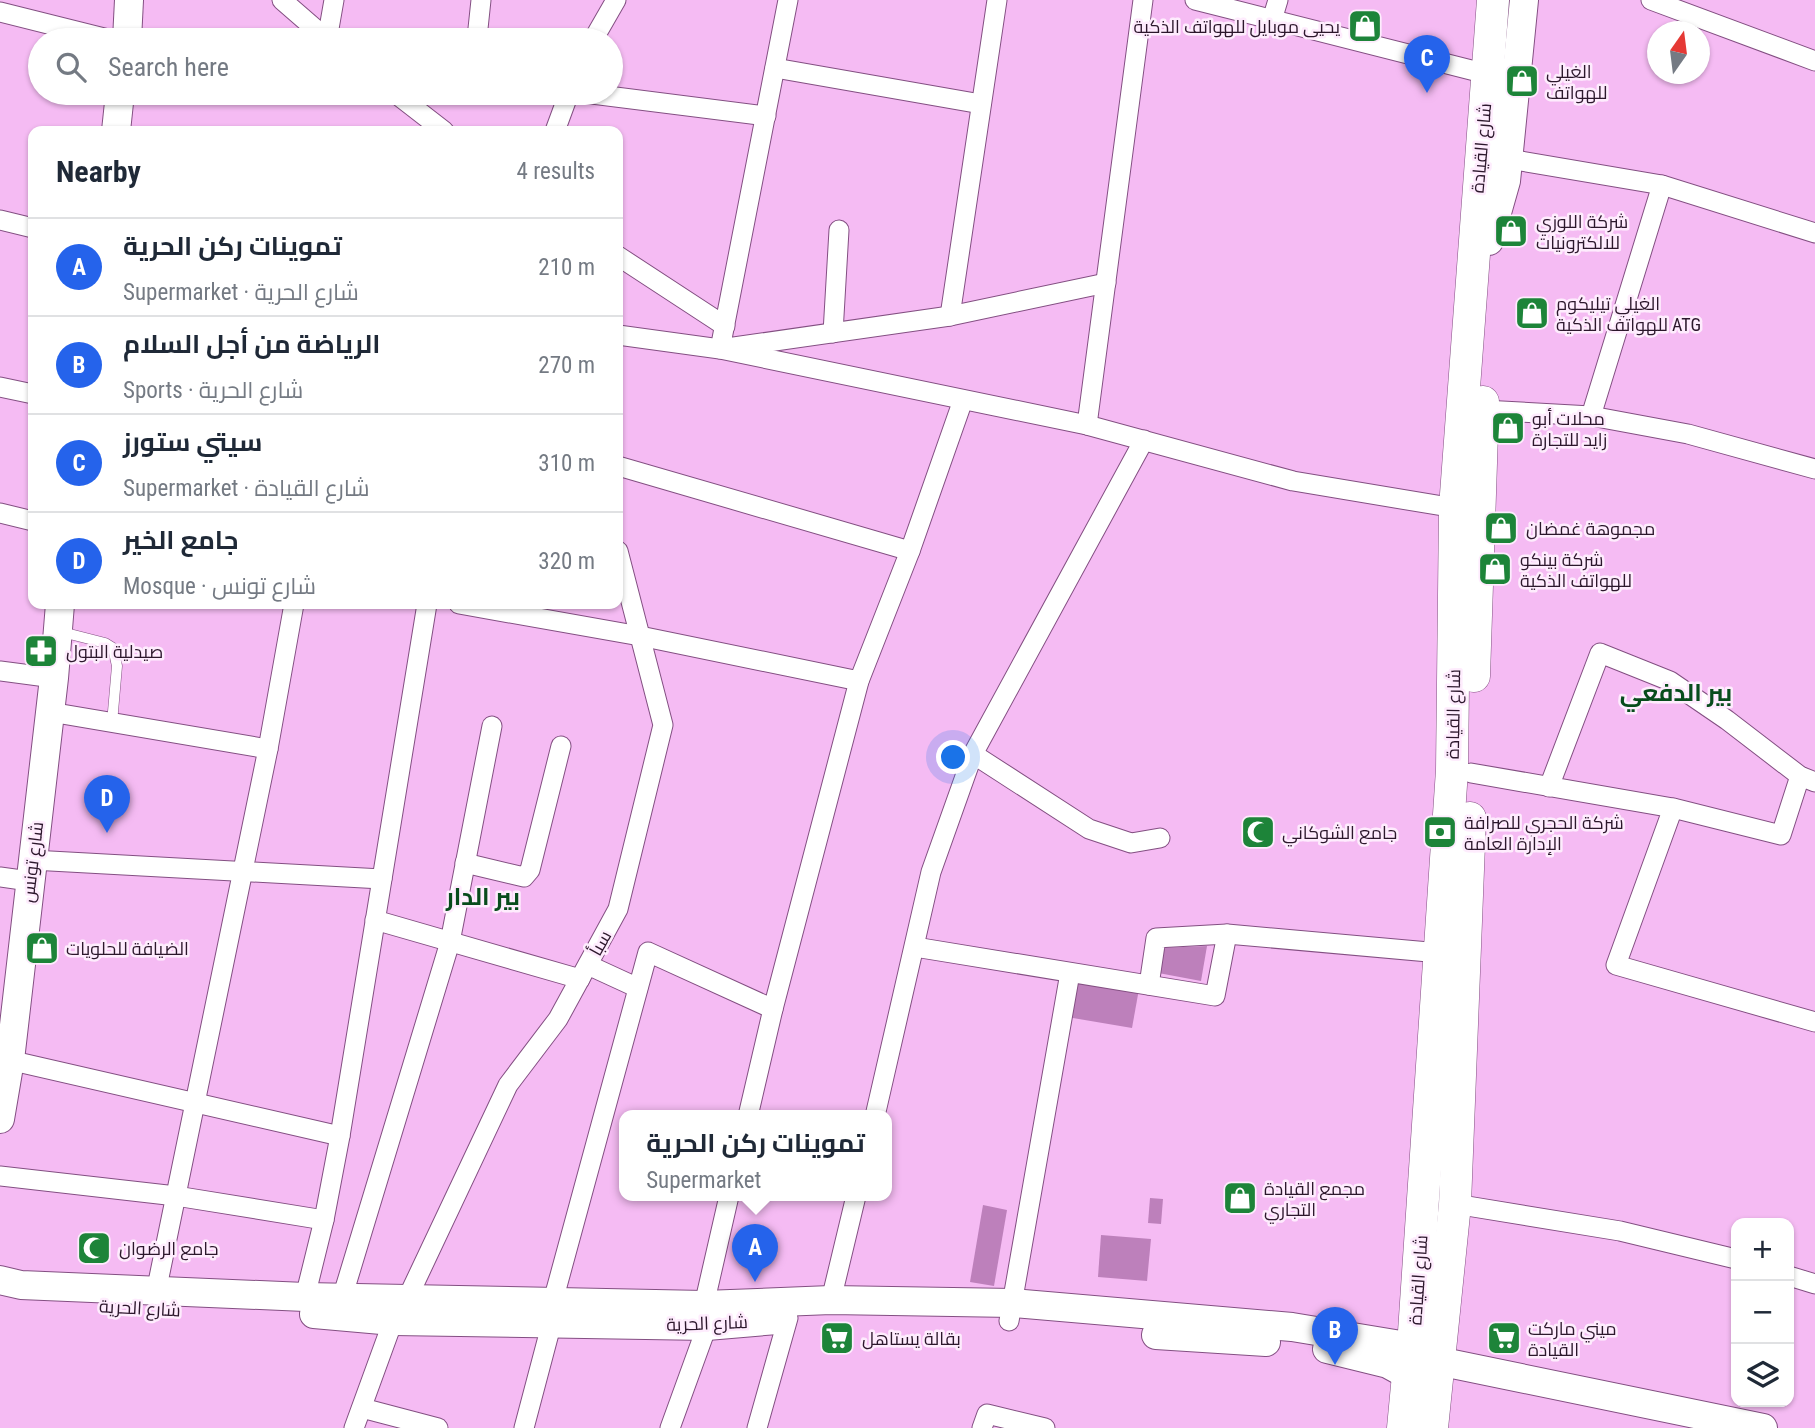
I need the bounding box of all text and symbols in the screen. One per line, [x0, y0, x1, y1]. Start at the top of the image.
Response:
shop icon: يحيى موبايل للهواتف الذكية [1346, 7, 1384, 45]
place label: يحيى موبايل للهواتف الذكية [1134, 16, 1340, 38]
north arrow [1647, 21, 1710, 84]
search box [28, 28, 623, 105]
pin: C [1404, 35, 1450, 93]
icon: search [52, 48, 90, 86]
text: Search here [108, 52, 229, 82]
place label: الغيلي للهواتف [1546, 61, 1607, 104]
shop icon: الغيلي للهواتف [1503, 62, 1541, 100]
street label: شارع القيادة [1467, 102, 1497, 194]
text: Nearby [56, 154, 141, 189]
text: 4 results [517, 158, 595, 185]
place label: شركة اللوزي للالكترونيات [1536, 211, 1628, 254]
shop icon: شركة اللوزي للالكترونيات [1492, 212, 1530, 250]
text: تموينات ركن الحرية [123, 231, 342, 261]
text: A [72, 254, 86, 281]
text: 210 m [538, 254, 595, 281]
text: Supermarket · شارع الحرية [123, 279, 359, 306]
place label: الغيلي تيليكوم للهواتف الذكية ATG [1556, 293, 1701, 336]
shop icon: الغيلي تيليكوم للهواتف الذكية ATG [1513, 294, 1551, 332]
text: الرياضة من أجل السلام [123, 329, 380, 359]
text: B [73, 352, 85, 379]
text: 270 m [538, 352, 595, 379]
text: Sports · شارع الحرية [123, 377, 303, 404]
place label: محلات أبو زايد للتجارة [1532, 408, 1607, 451]
shop icon: محلات أبو زايد للتجارة [1489, 409, 1527, 447]
text: سيتي ستورز [123, 427, 263, 457]
text: C [72, 450, 86, 477]
text: 310 m [538, 450, 595, 477]
text: Supermarket · شارع القيادة [123, 475, 370, 502]
shop icon: مجموهة غمضان [1482, 509, 1520, 547]
place label: مجموهة غمضان [1526, 518, 1655, 540]
text: جامع الخير [123, 525, 239, 555]
text: D [73, 548, 86, 575]
text: 320 m [538, 548, 595, 575]
place label: شركة بينكو للهواتف الذكية [1520, 549, 1632, 592]
shop icon: شركة بينكو للهواتف الذكية [1476, 550, 1514, 588]
text: Mosque · شارع تونس [123, 573, 316, 600]
pharmacy icon: صيدلية البتول [22, 632, 60, 670]
place label: صيدلية البتول [66, 641, 163, 663]
street label: شارع القيادة [1442, 669, 1466, 759]
district label: بير الدفعي [1620, 679, 1732, 712]
your location [936, 740, 970, 774]
pin: D [84, 775, 130, 833]
place label: شركة الحجري للصرافة الإدارة العامة [1464, 812, 1624, 855]
mosque icon: جامع الشوكاني [1239, 813, 1277, 851]
bank icon: شركة الحجري للصرافة الإدارة العامة [1421, 813, 1459, 851]
street label: شارع تونس [17, 820, 49, 904]
place label: جامع الشوكاني [1282, 822, 1397, 847]
district label: بير الدار [445, 883, 520, 911]
street label: سبأ [585, 927, 615, 959]
shop icon: الضيافة للحلويات [23, 929, 61, 967]
place label: الضيافة للحلويات [66, 938, 189, 960]
popup [619, 1110, 892, 1201]
text: تموينات ركن الحرية [646, 1128, 865, 1158]
text: Supermarket [646, 1167, 761, 1194]
place label: مجمع القيادة التجاري [1264, 1178, 1365, 1224]
shop icon: مجمع القيادة التجاري [1221, 1179, 1259, 1217]
map controls [1731, 1218, 1794, 1407]
button: + [1731, 1218, 1794, 1281]
pin: A [732, 1224, 778, 1282]
mosque icon: جامع الرضوان [75, 1229, 113, 1267]
street label: شارع القيادة [1404, 1234, 1434, 1326]
place label: جامع الرضوان [119, 1238, 219, 1261]
button: − [1731, 1281, 1794, 1344]
street label: شارع الحرية [99, 1295, 181, 1323]
pin: B [1312, 1307, 1358, 1365]
street label: شارع الحرية [666, 1311, 748, 1337]
place label: ميني ماركت القيادة [1528, 1318, 1617, 1360]
supermarket icon: بقالة يستاهل [818, 1319, 856, 1357]
supermarket icon: ميني ماركت القيادة [1485, 1319, 1523, 1357]
place label: بقالة يستاهل [862, 1328, 961, 1350]
button: layers [1731, 1344, 1794, 1407]

